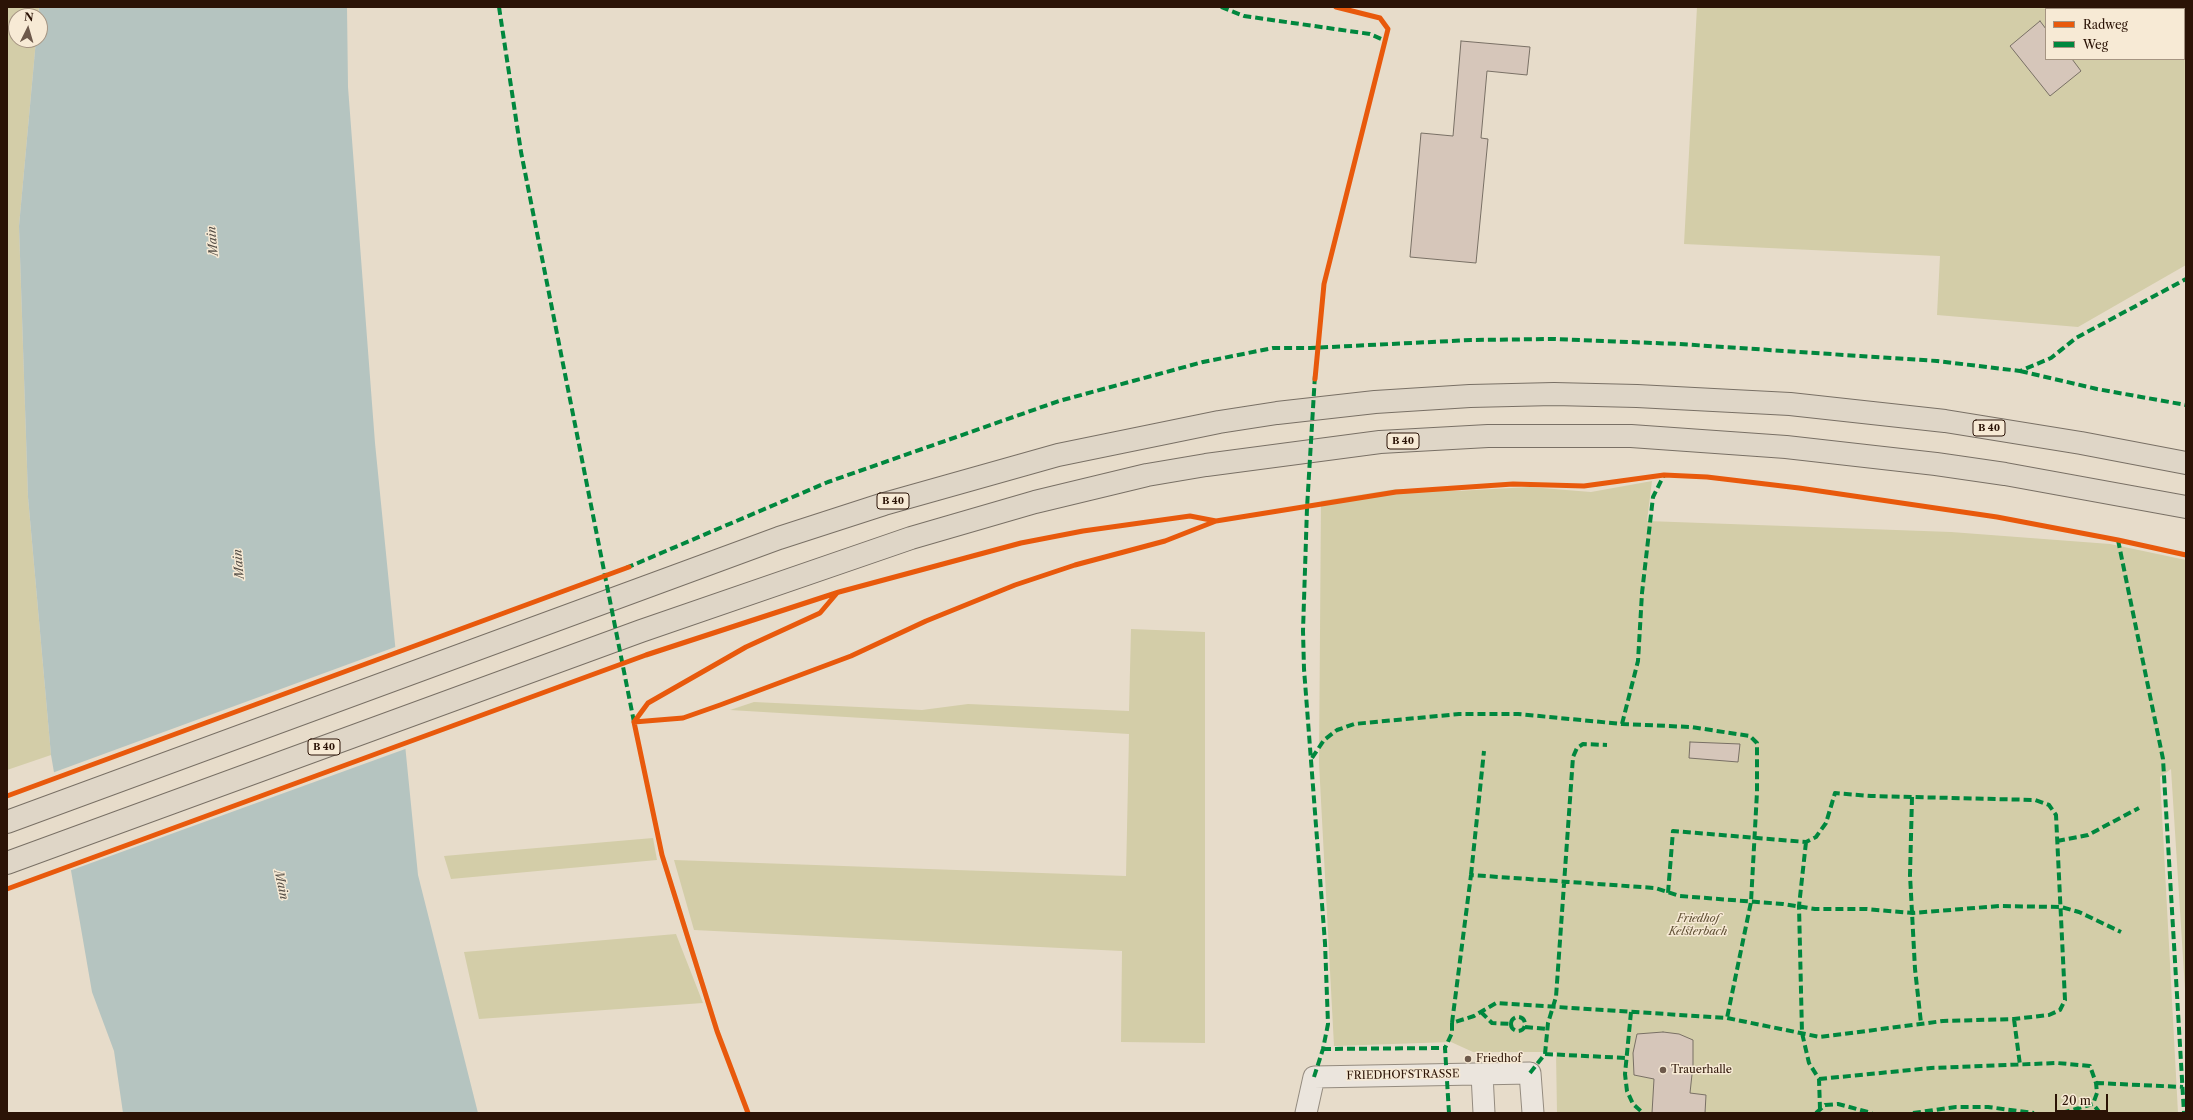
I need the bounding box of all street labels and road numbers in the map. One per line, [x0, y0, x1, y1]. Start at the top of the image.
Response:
road number: B 40 [1973, 420, 2005, 436]
road number: B 40 [1387, 433, 1419, 449]
road number: B 40 [877, 493, 909, 509]
road number: B 40 [308, 739, 340, 755]
street label: FRIEDHOFSTRASSE [1346, 1067, 1460, 1083]

